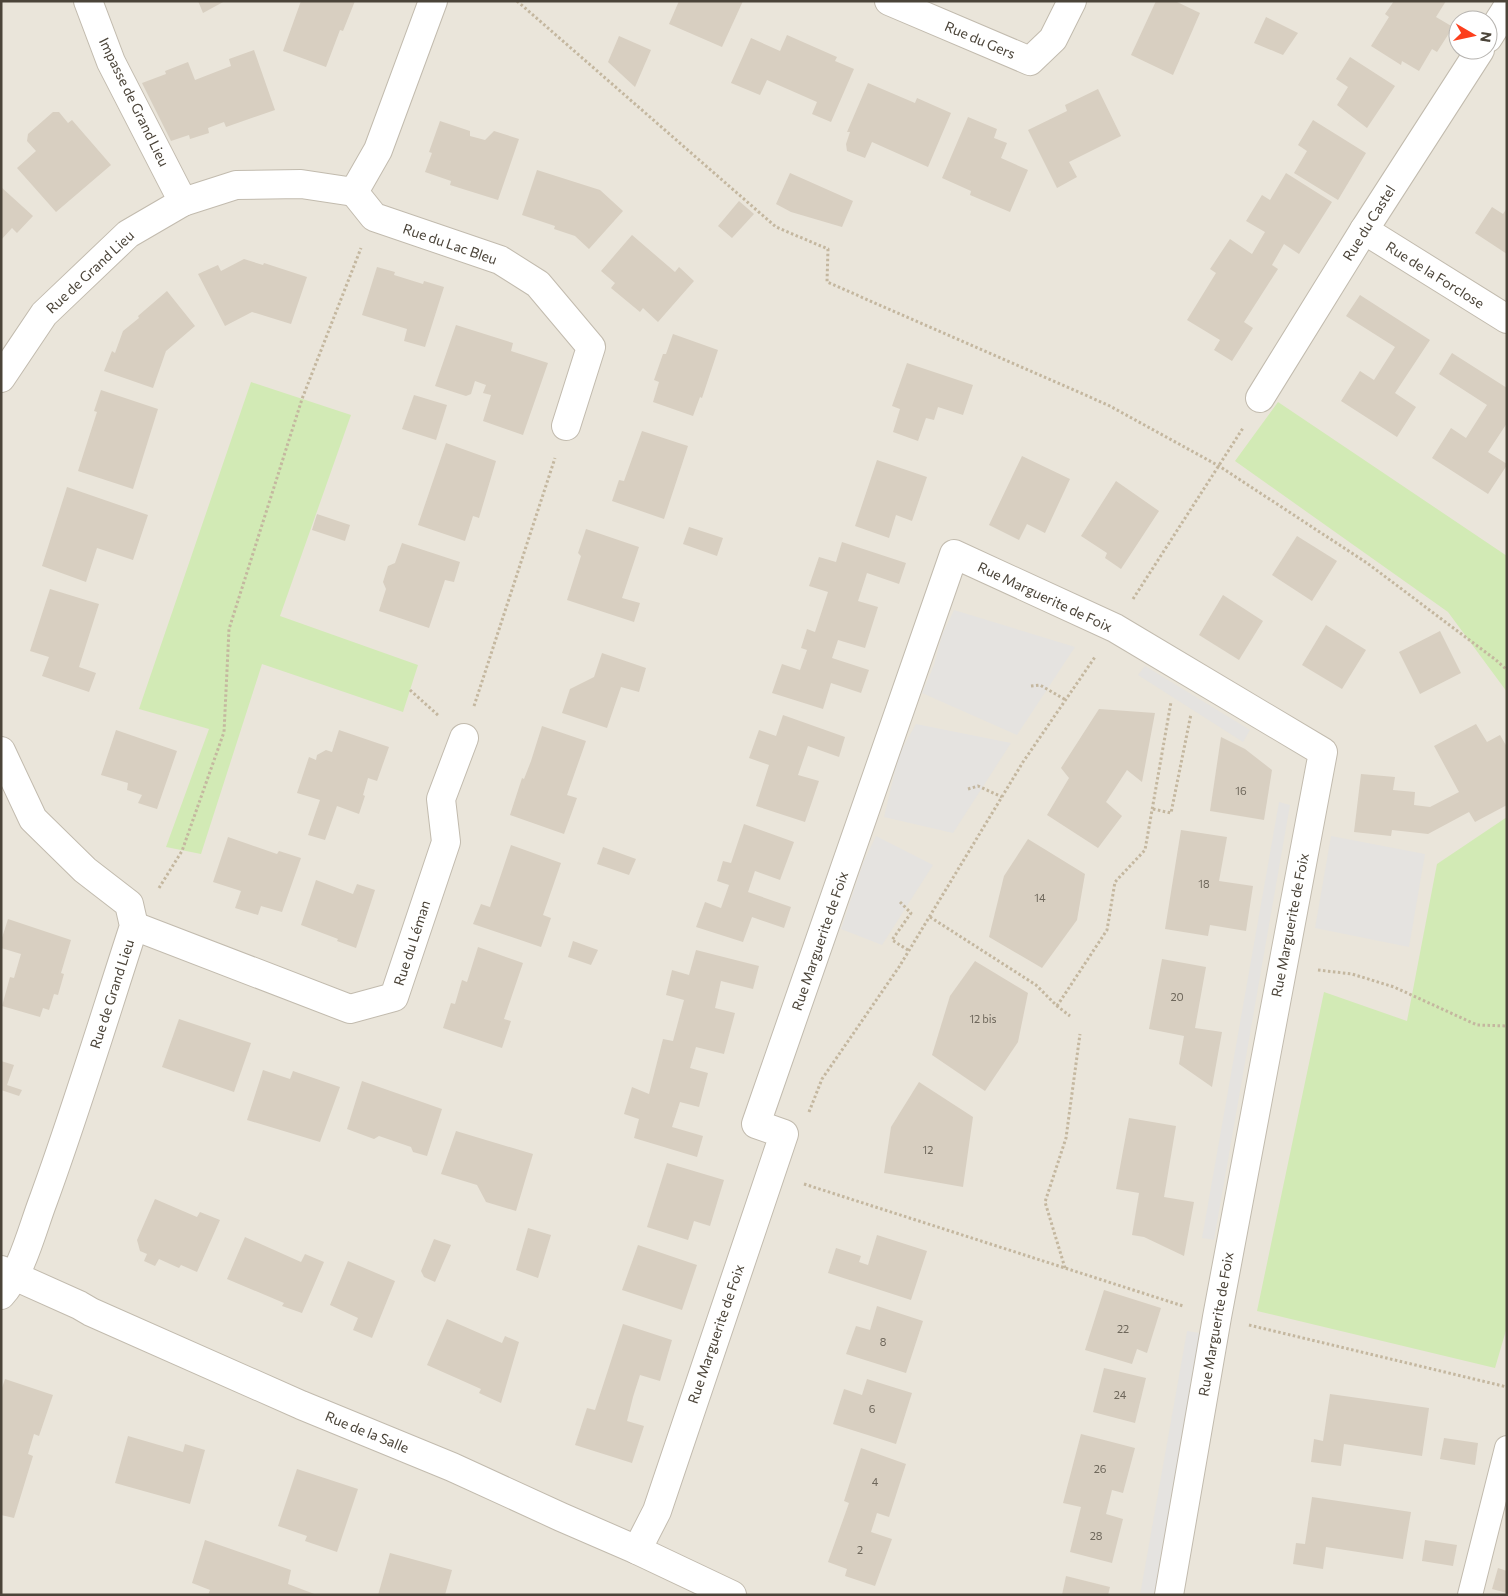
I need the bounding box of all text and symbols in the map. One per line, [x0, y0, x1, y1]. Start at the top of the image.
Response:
north arrow [1448, 10, 1498, 60]
street label: Rue du Gers [942, 17, 1018, 62]
text: N [1477, 31, 1496, 44]
street label: Impasse de Grand Lieu [96, 35, 173, 169]
street label: Rue du Castel [1339, 182, 1398, 264]
street label: Rue du Lac Bleu [401, 219, 500, 268]
street label: Rue de Grand Lieu [42, 227, 137, 317]
street label: Rue de la Forclose [1383, 237, 1488, 312]
street label: Rue Marguerite de Foix [975, 558, 1116, 635]
house number: 16 [1235, 784, 1247, 797]
street label: Rue Marguerite de Foix [1267, 851, 1312, 998]
street label: Rue Marguerite de Foix [788, 868, 852, 1013]
house number: 18 [1198, 877, 1210, 890]
house number: 14 [1034, 891, 1046, 904]
street label: Rue du Léman [390, 898, 433, 988]
street label: Rue de Grand Lieu [86, 937, 137, 1051]
house number: 20 [1170, 990, 1184, 1003]
house number: 12 bis [969, 1012, 997, 1025]
house number: 12 [923, 1143, 933, 1156]
street label: Rue Marguerite de Foix [1194, 1250, 1237, 1397]
street label: Rue Marguerite de Foix [684, 1261, 748, 1406]
house number: 22 [1117, 1322, 1129, 1335]
house number: 8 [880, 1335, 887, 1348]
house number: 24 [1114, 1388, 1127, 1401]
house number: 6 [869, 1402, 876, 1415]
street label: Rue de la Salle [323, 1407, 412, 1456]
house number: 26 [1094, 1462, 1107, 1475]
house number: 4 [872, 1475, 879, 1488]
house number: 28 [1090, 1529, 1103, 1542]
house number: 2 [857, 1543, 863, 1556]

